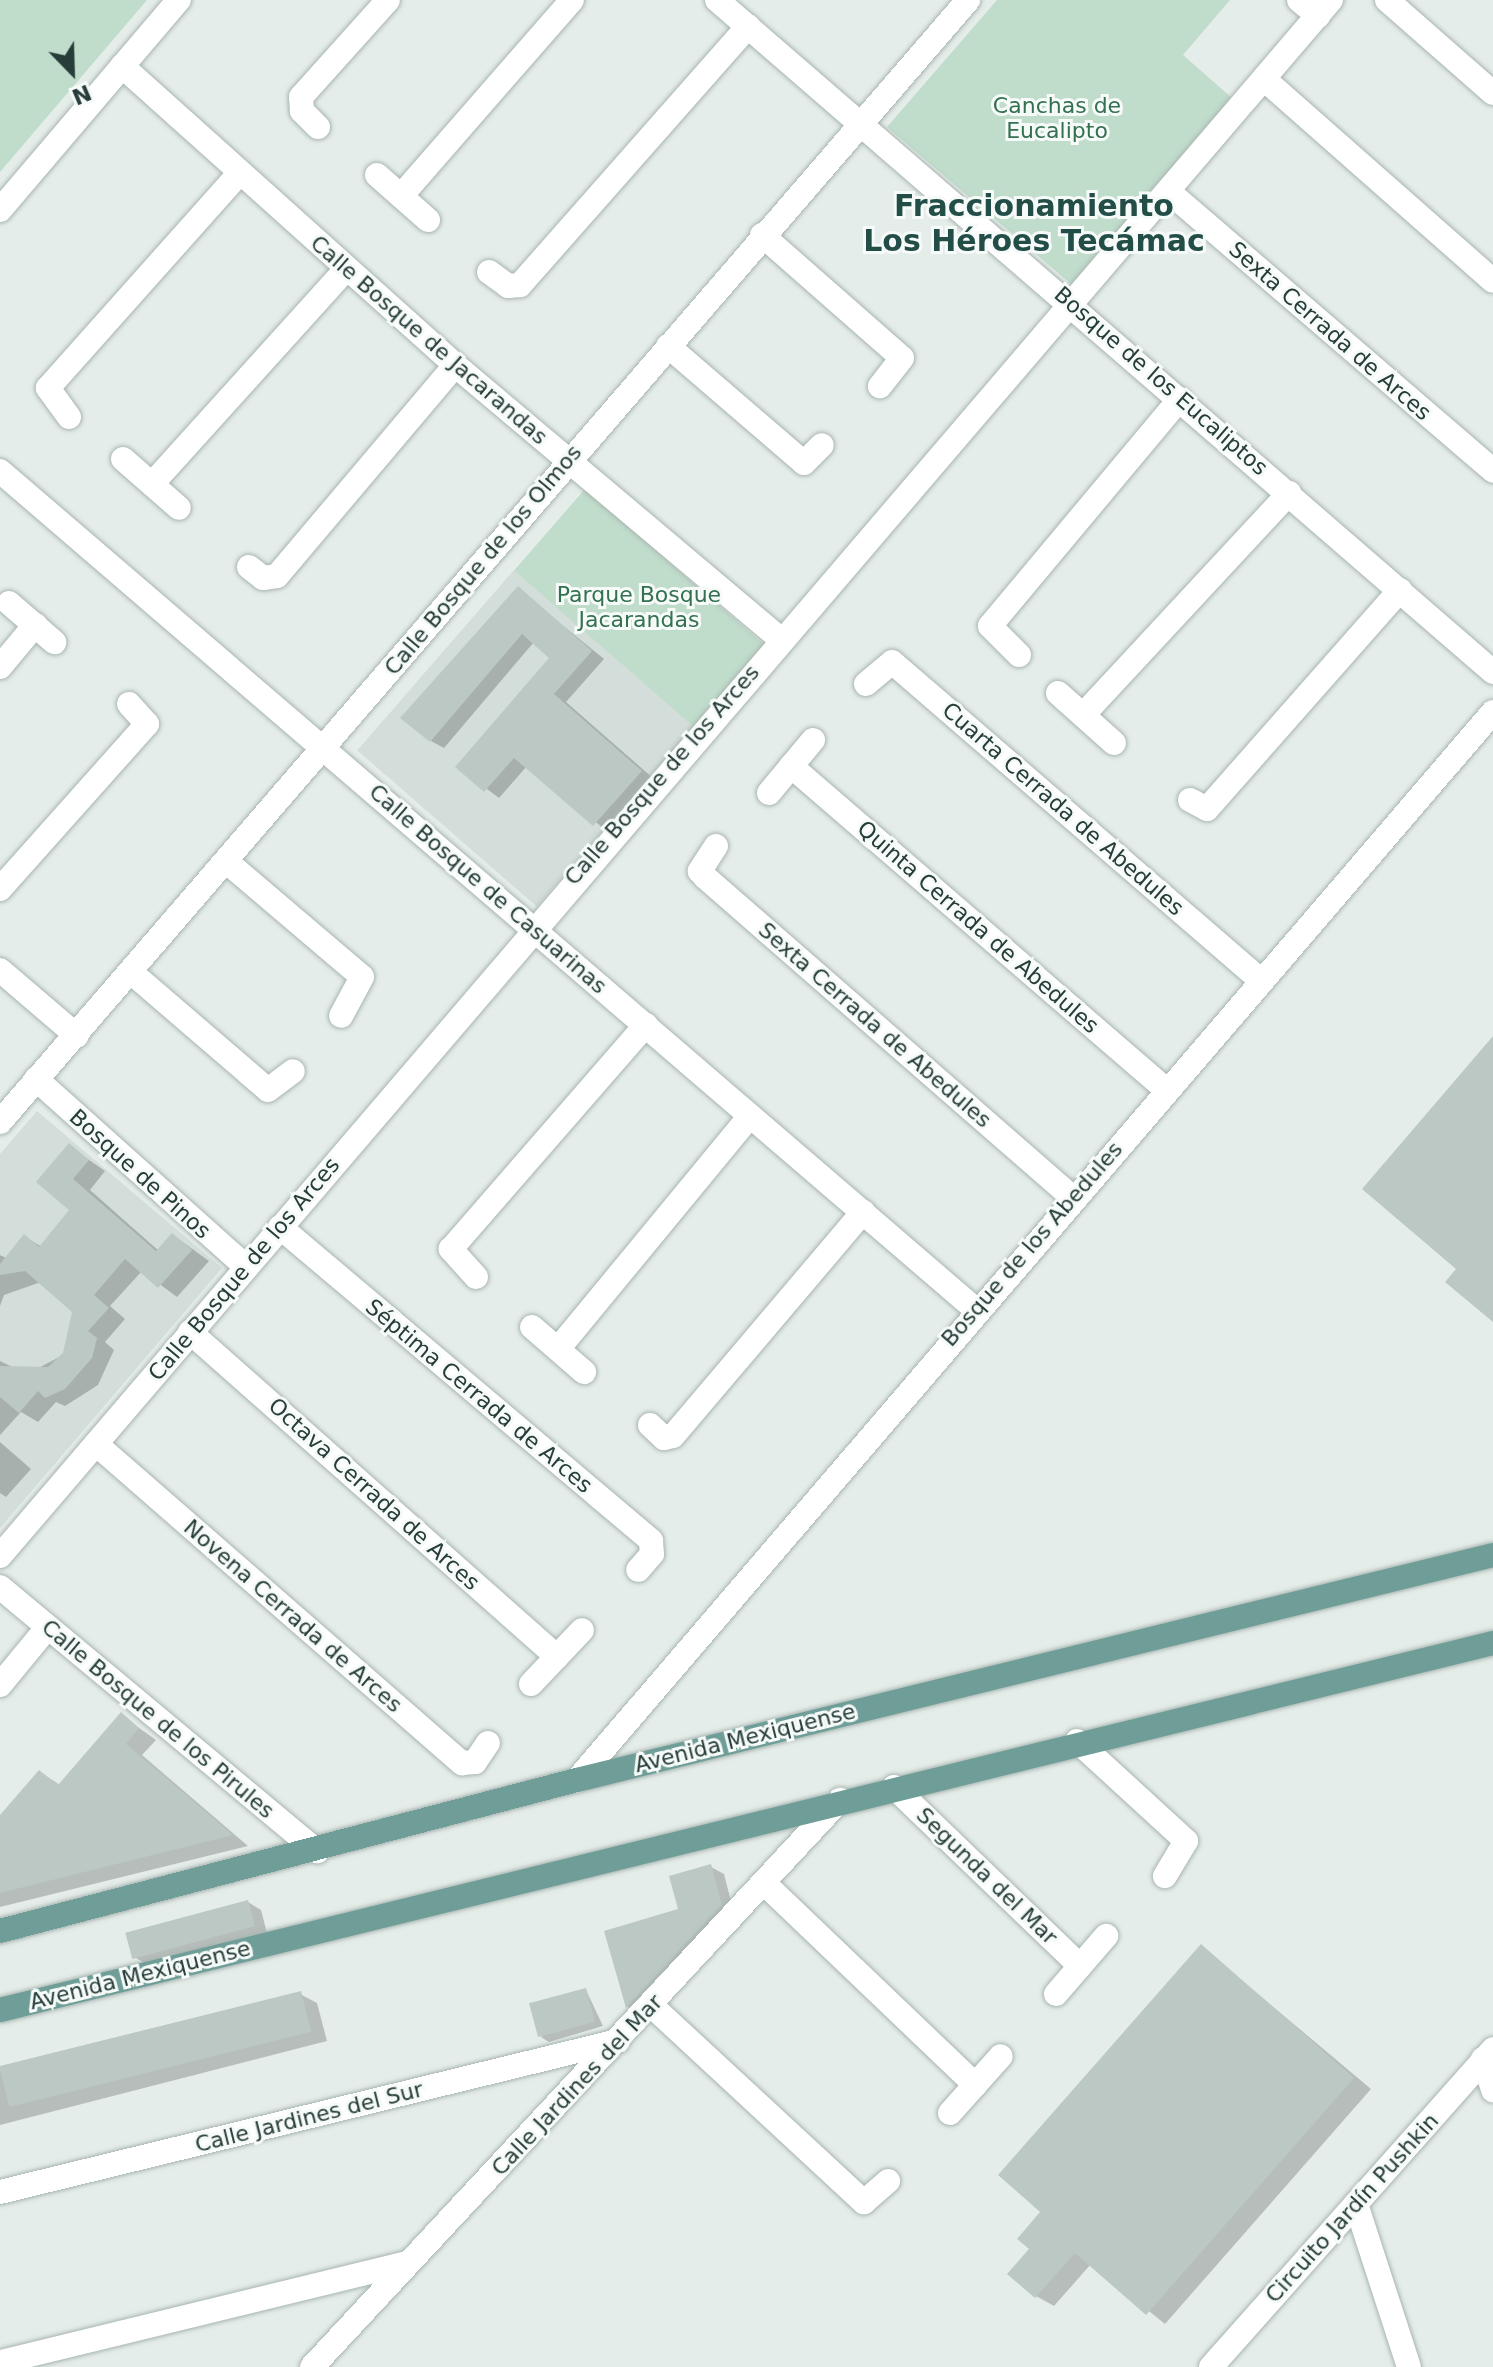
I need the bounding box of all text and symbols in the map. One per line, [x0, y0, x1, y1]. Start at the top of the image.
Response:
north arrow [32, 32, 112, 112]
text: N [68, 79, 95, 110]
park label: Canchas de Eucalipto [993, 92, 1121, 144]
district label: Fraccionamiento Los Héroes Tecámac [863, 188, 1205, 258]
street label: Calle Bosque de Jacarandas [305, 230, 553, 450]
street label: Sexta Cerrada de Arces [1224, 236, 1436, 426]
street label: Bosque de los Eucaliptos [1049, 281, 1273, 481]
street label: Calle Bosque de los Olmos [379, 440, 587, 680]
park label: Parque Bosque Jacarandas [557, 581, 721, 632]
street label: Calle Bosque de los Arces [559, 659, 765, 891]
street label: Cuarta Cerrada de Abedules [937, 697, 1189, 921]
street label: Calle Bosque de Casuarinas [364, 779, 612, 999]
street label: Quinta Cerrada de Abedules [852, 815, 1104, 1039]
street label: Sexta Cerrada de Abedules [753, 917, 997, 1133]
street label: Bosque de Pinos [64, 1104, 216, 1244]
street label: Bosque de los Abedules [936, 1136, 1128, 1352]
street label: Calle Bosque de los Arces [143, 1152, 345, 1386]
street label: Séptima Cerrada de Arces [360, 1293, 598, 1499]
street label: Octava Cerrada de Arces [263, 1392, 485, 1596]
street label: Novena Cerrada de Arces [178, 1514, 408, 1718]
street label: Calle Bosque de los Pirules [36, 1614, 280, 1824]
street label: Avenida Mexiquense [632, 1698, 858, 1778]
street label: Segunda del Mar [911, 1802, 1063, 1950]
street label: Avenida Mexiquense [27, 1935, 253, 2015]
street label: Calle Jardines del Mar [486, 1989, 668, 2181]
street label: Calle Jardines del Sur [192, 2076, 426, 2158]
street label: Circuito Jardín Pushkin [1260, 2108, 1444, 2308]

